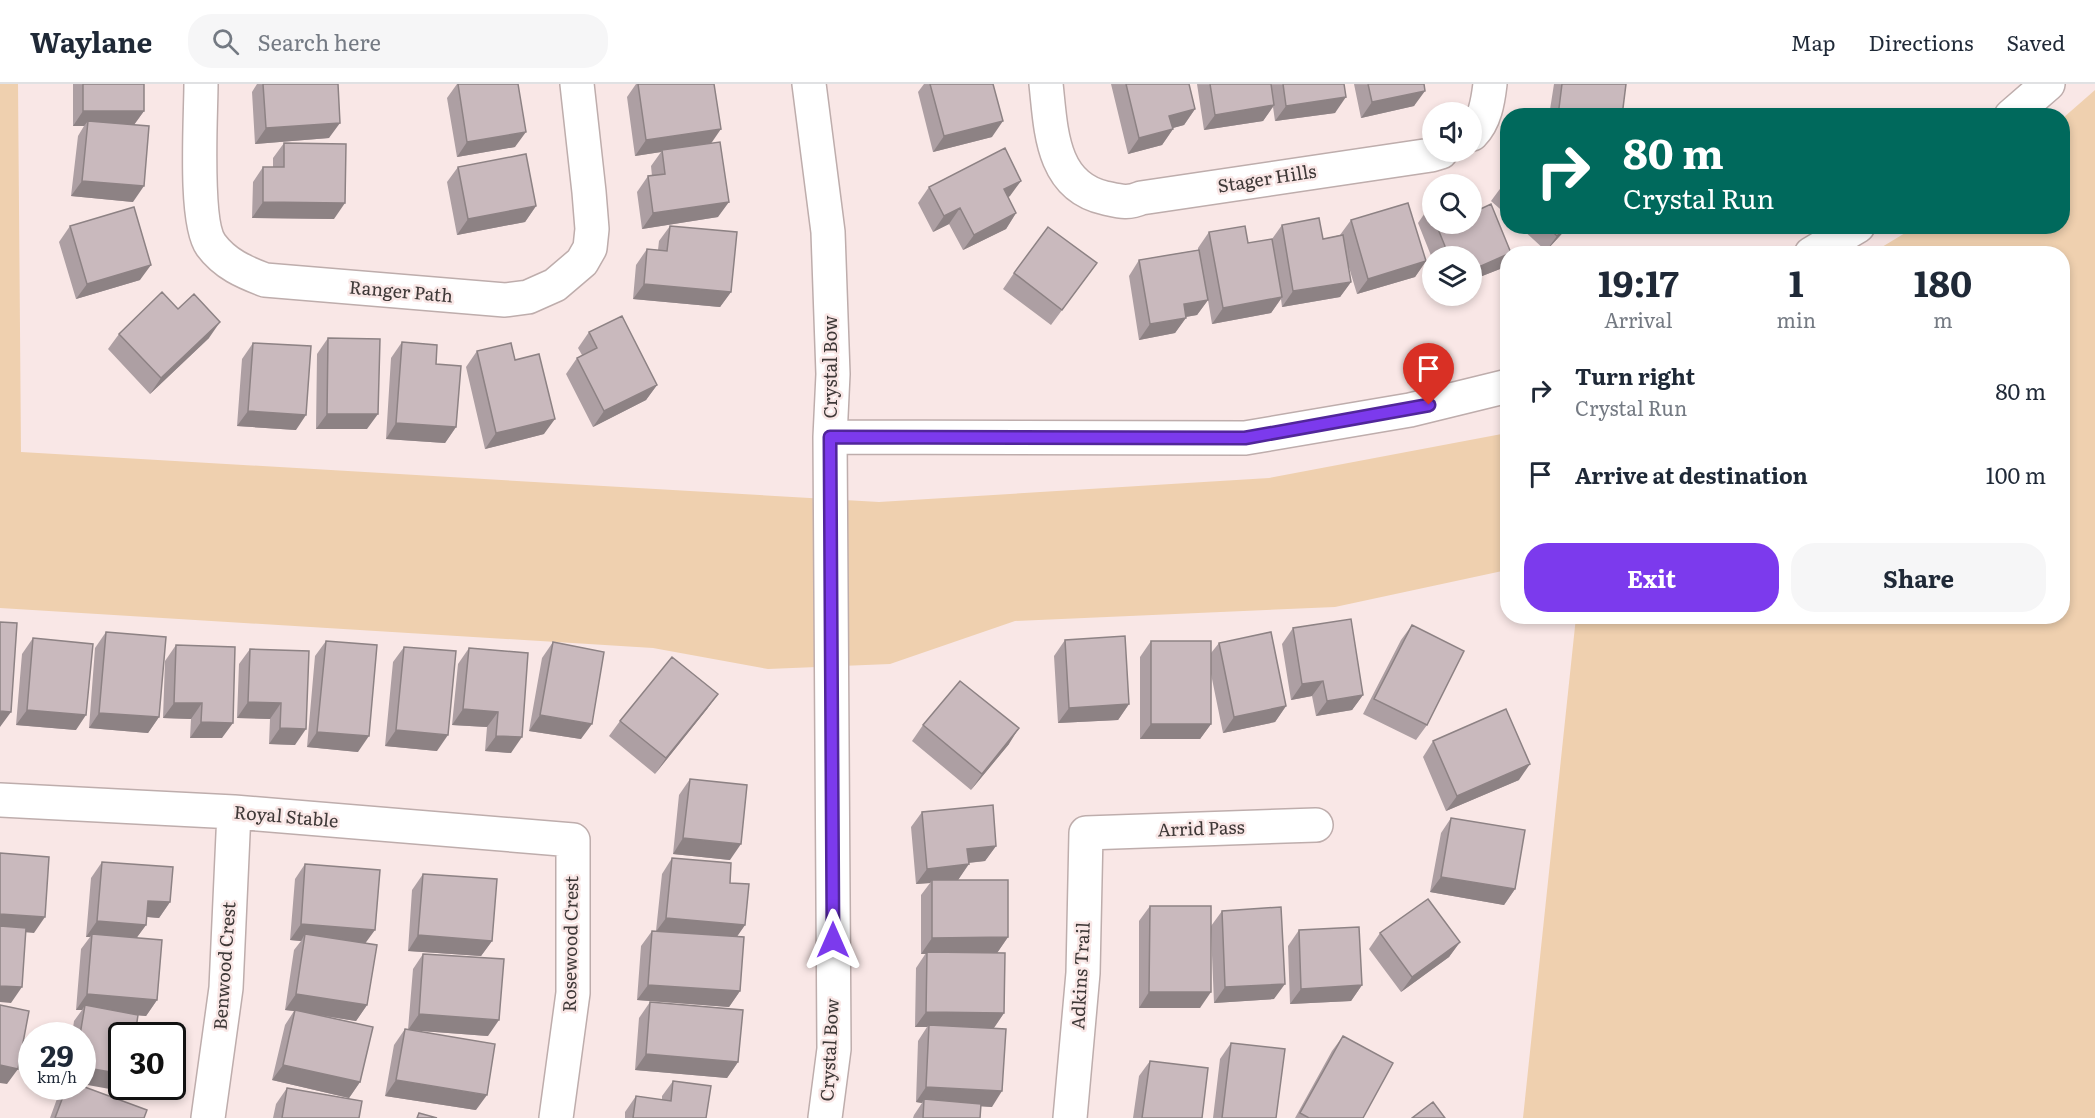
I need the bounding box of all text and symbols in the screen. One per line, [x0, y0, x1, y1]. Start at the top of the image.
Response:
search box [188, 14, 608, 68]
text: Waylane [30, 20, 152, 62]
icon: search [209, 25, 242, 58]
text: Search here [257, 25, 381, 58]
text: Map [1791, 26, 1836, 57]
text: Directions [1869, 26, 1974, 57]
text: Saved [2007, 26, 2065, 57]
map controls [1422, 102, 1482, 306]
button: sound [1422, 102, 1482, 162]
text: 80 m [1623, 120, 1724, 182]
icon: right [1524, 132, 1602, 210]
street label: Stager Hills [1215, 156, 1318, 199]
button: search [1422, 174, 1482, 234]
text: Crystal Run [1623, 177, 1774, 217]
button: layers [1422, 246, 1482, 306]
text: 19:17 [1598, 255, 1679, 308]
text: 1 [1789, 255, 1804, 308]
text: 180 [1914, 255, 1972, 308]
street label: Ranger Path [348, 273, 454, 309]
text: Arrival [1604, 304, 1672, 334]
text: min [1777, 304, 1816, 334]
text: m [1933, 304, 1953, 334]
street label: Crystal Bow [816, 315, 843, 419]
pin [1403, 343, 1454, 405]
icon: arrive [1412, 352, 1445, 385]
text: Turn right [1575, 359, 1695, 392]
icon: right [1524, 374, 1557, 407]
text: 80 m [1995, 374, 2046, 407]
text: Crystal Run [1575, 392, 1687, 422]
icon: arrive [1524, 458, 1557, 491]
text: Arrive at destination [1575, 458, 1808, 491]
text: 100 m [1986, 458, 2046, 491]
button: Exit [1524, 543, 1779, 612]
button: Share [1791, 543, 2046, 612]
street label: Royal Stable [233, 797, 340, 834]
street label: Arrid Pass [1157, 812, 1245, 843]
street label: Rosewood Crest [555, 875, 584, 1012]
street label: Benwood Crest [206, 900, 242, 1031]
position arrow [801, 908, 865, 972]
street label: Adkins Trail [1063, 921, 1096, 1030]
street label: Crystal Bow [812, 997, 845, 1102]
speed limit sign: 30 [108, 1022, 186, 1100]
text: 29 [40, 1032, 74, 1076]
text: km/h [37, 1065, 77, 1088]

